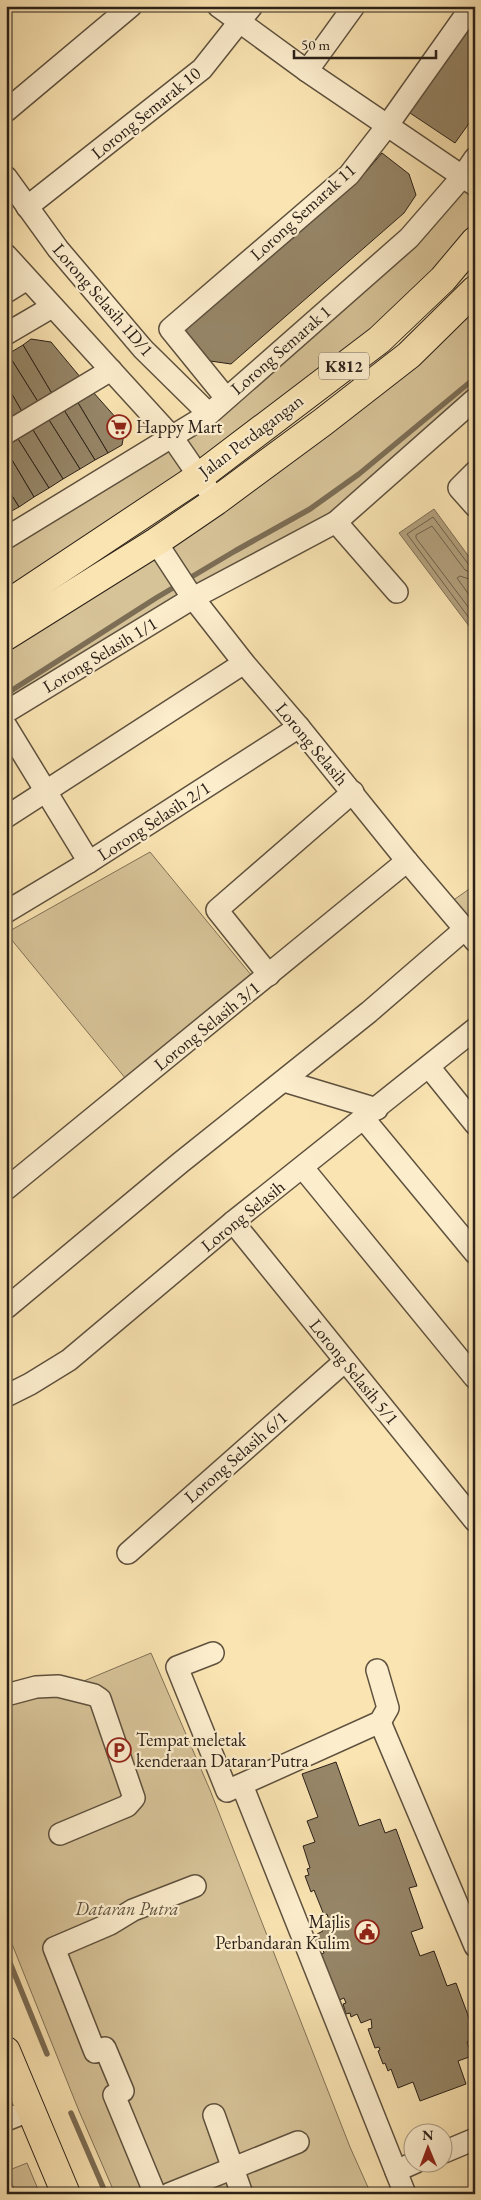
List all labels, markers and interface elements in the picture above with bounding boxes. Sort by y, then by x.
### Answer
scale bar [294,28,436,60]
text: 50 m [301,35,330,54]
street label: Lorong Semarak 10 [86,61,205,164]
street label: Lorong Semarak 11 [245,158,360,265]
street label: Lorong Selasih 1D/1 [48,238,159,361]
street label: Lorong Semarak 1 [226,300,336,400]
road number: K812 [319,352,369,380]
street label: Jalan Perdagangan [192,388,308,484]
supermarket icon: Happy Mart [106,414,132,440]
place label: Happy Mart [136,415,223,438]
street label: Lorong Selasih 1/1 [38,611,161,698]
street label: Lorong Selasih [271,697,354,790]
street label: Lorong Selasih 2/1 [93,776,214,866]
street label: Lorong Selasih 3/1 [149,976,264,1075]
street label: Lorong Selasih [196,1175,289,1257]
street label: Lorong Selasih 5/1 [305,1314,404,1429]
street label: Lorong Selasih 6/1 [179,1405,292,1508]
place label: Tempat meletak kenderaan Dataran Putra [136,1728,310,1772]
parking icon: Tempat meletak kenderaan Dataran Putra [106,1737,132,1763]
park label: Dataran Putra [74,1897,179,1920]
place label: Majlis Perbandaran Kulim [215,1910,350,1954]
public building icon: Majlis Perbandaran Kulim [354,1919,380,1945]
north arrow [404,2122,454,2172]
text: N [422,2126,434,2144]

